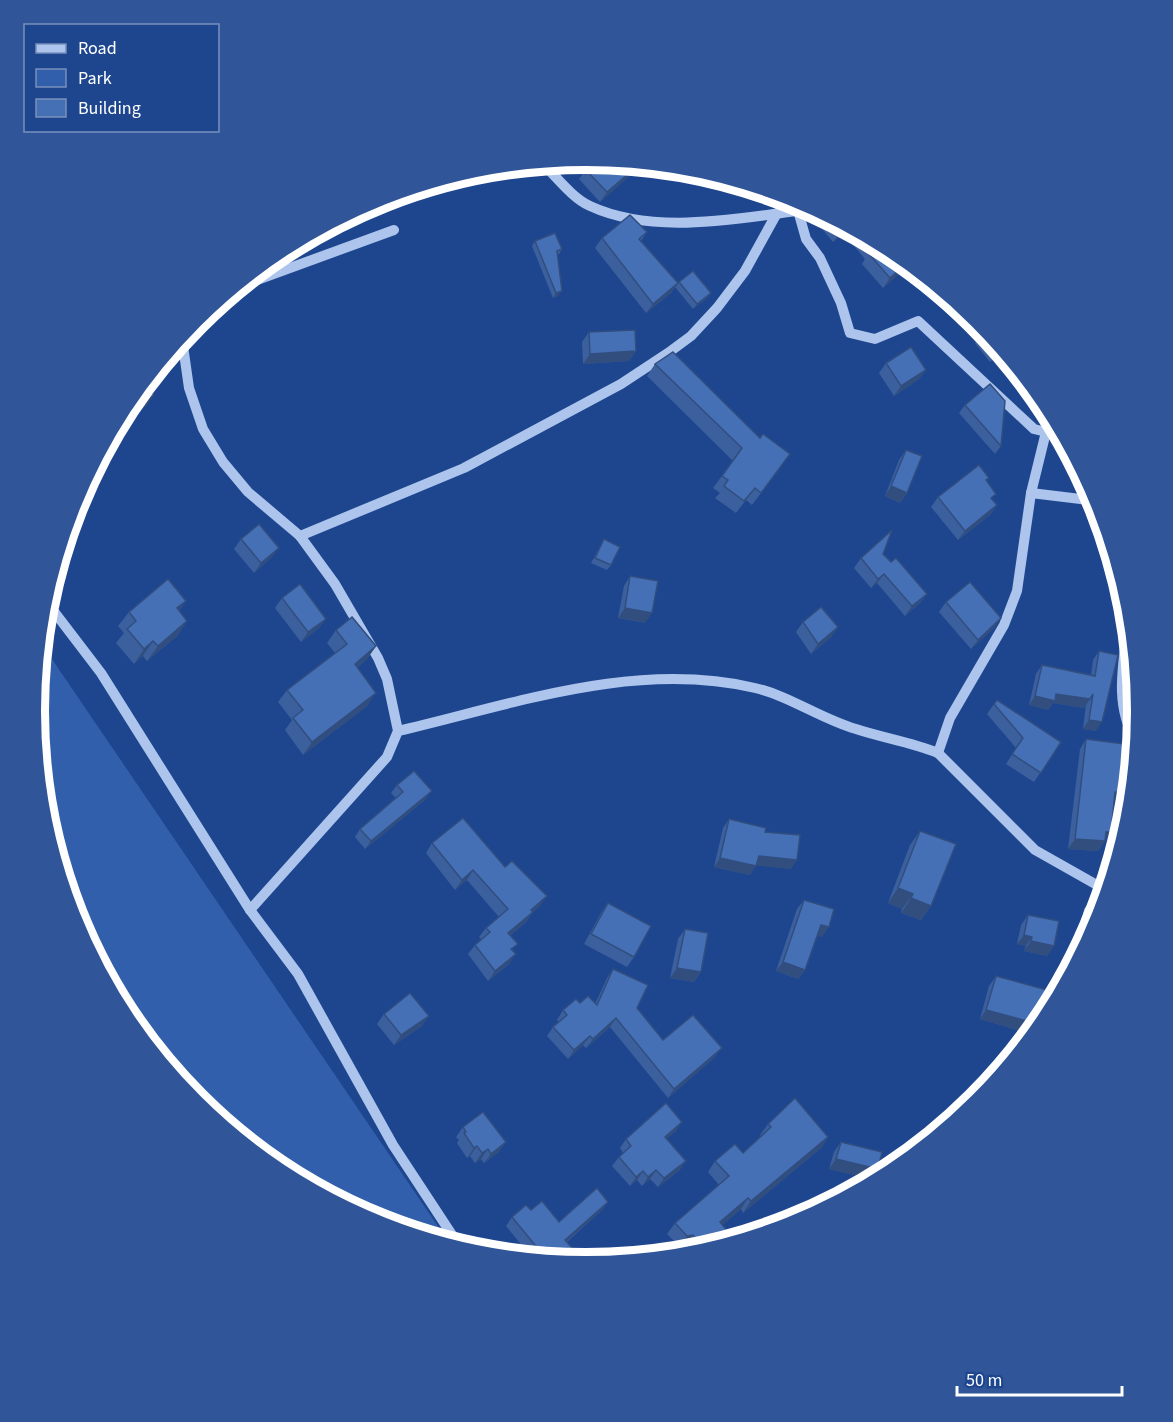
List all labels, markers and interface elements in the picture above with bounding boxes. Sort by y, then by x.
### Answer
legend [24,24,219,132]
text: Road [78,36,117,61]
text: Park [78,66,112,91]
text: Building [78,96,141,121]
scale bar [957,1359,1122,1397]
text: 50 m [966,1368,1002,1393]

